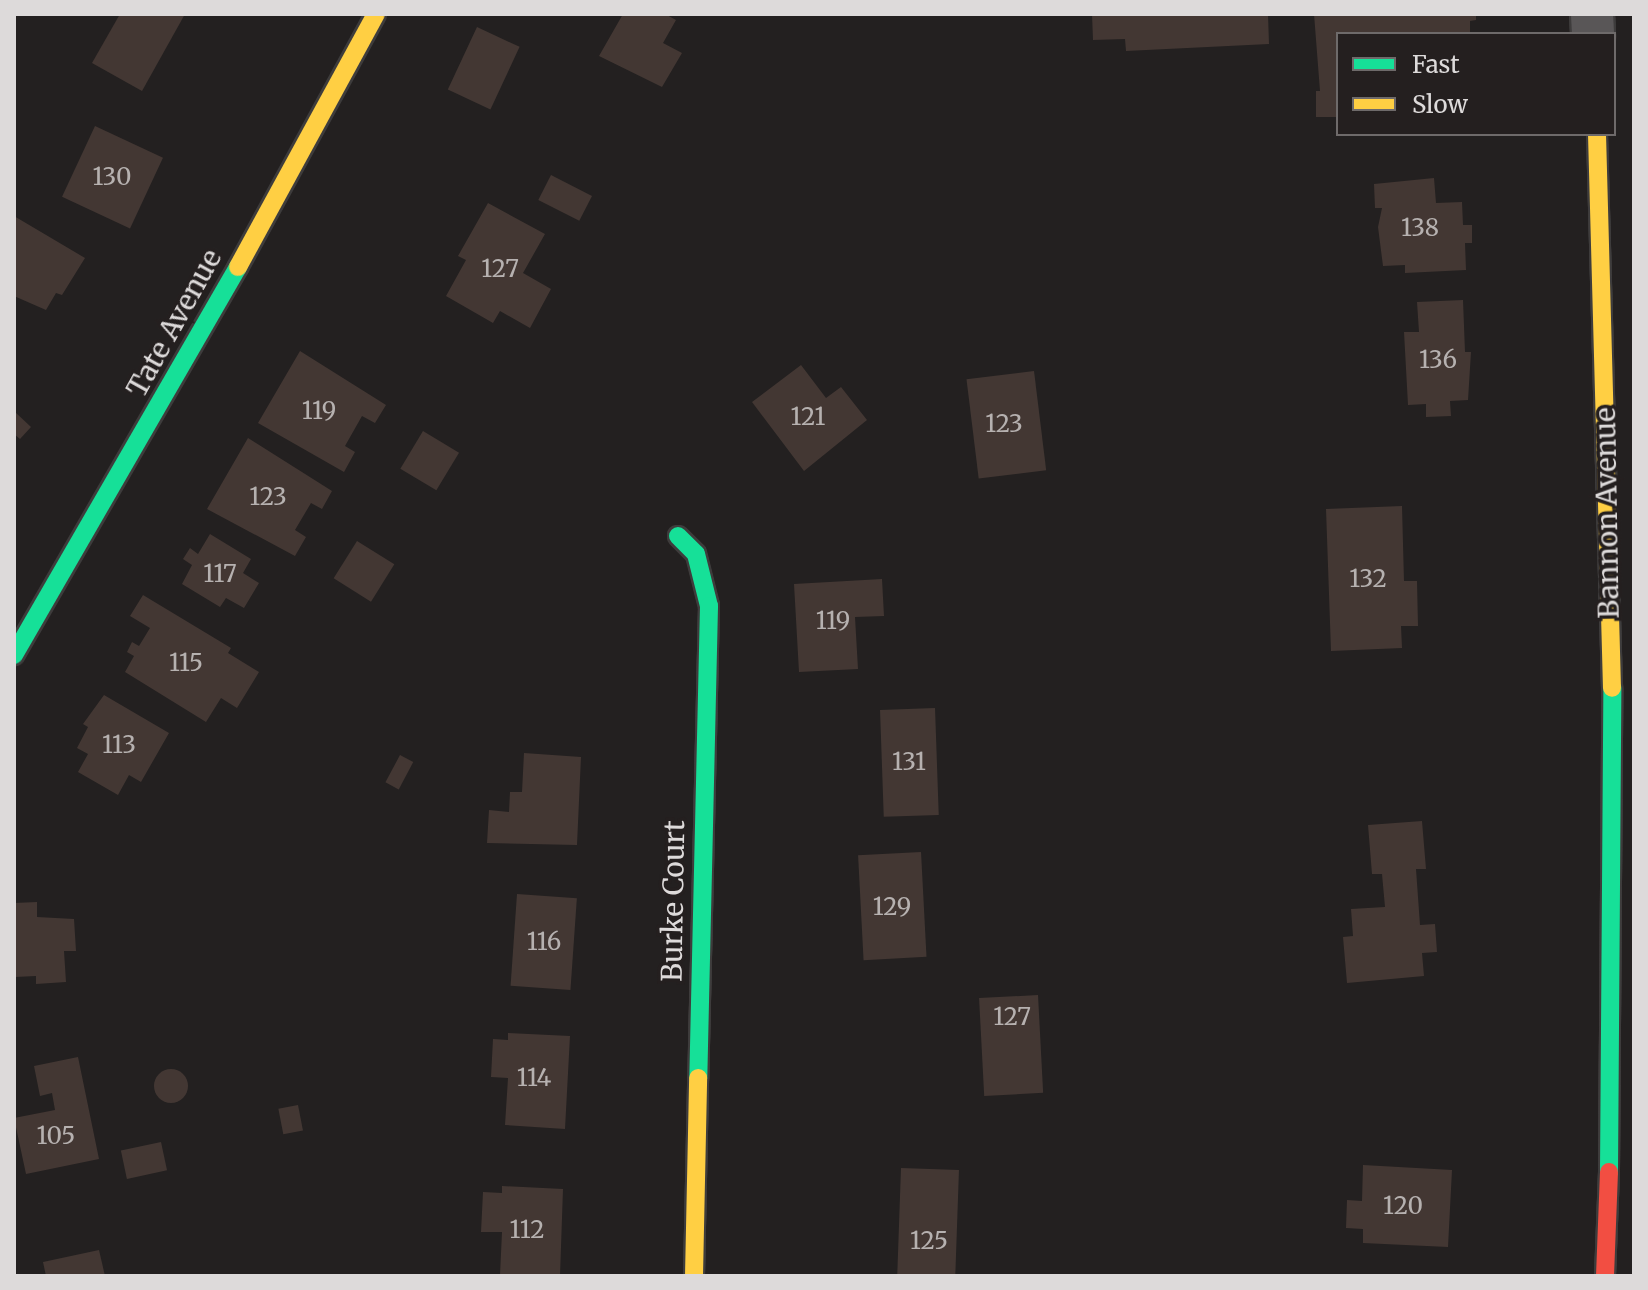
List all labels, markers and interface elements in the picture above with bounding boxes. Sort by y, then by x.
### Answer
legend [1336,32,1616,136]
text: Fast [1412,49,1460,80]
text: Slow [1412,89,1468,120]
house number: 130 [92,163,132,191]
house number: 138 [1401,214,1439,242]
street label: Tate Avenue [120,243,228,403]
house number: 127 [481,255,519,283]
house number: 136 [1419,346,1457,374]
house number: 119 [302,397,336,425]
house number: 121 [791,403,825,431]
street label: Bannon Avenue [1588,407,1626,619]
house number: 123 [985,410,1023,438]
house number: 123 [249,483,287,511]
house number: 117 [203,560,237,588]
house number: 132 [1349,565,1387,593]
house number: 119 [816,607,850,635]
house number: 115 [169,649,203,677]
house number: 113 [102,731,136,759]
house number: 131 [892,748,926,776]
street label: Burke Court [655,820,691,982]
house number: 129 [873,893,911,921]
house number: 116 [527,928,561,956]
house number: 127 [993,1003,1031,1031]
house number: 114 [517,1064,551,1092]
house number: 105 [37,1122,75,1150]
house number: 120 [1383,1192,1423,1220]
house number: 112 [510,1216,544,1244]
house number: 125 [910,1227,948,1255]

